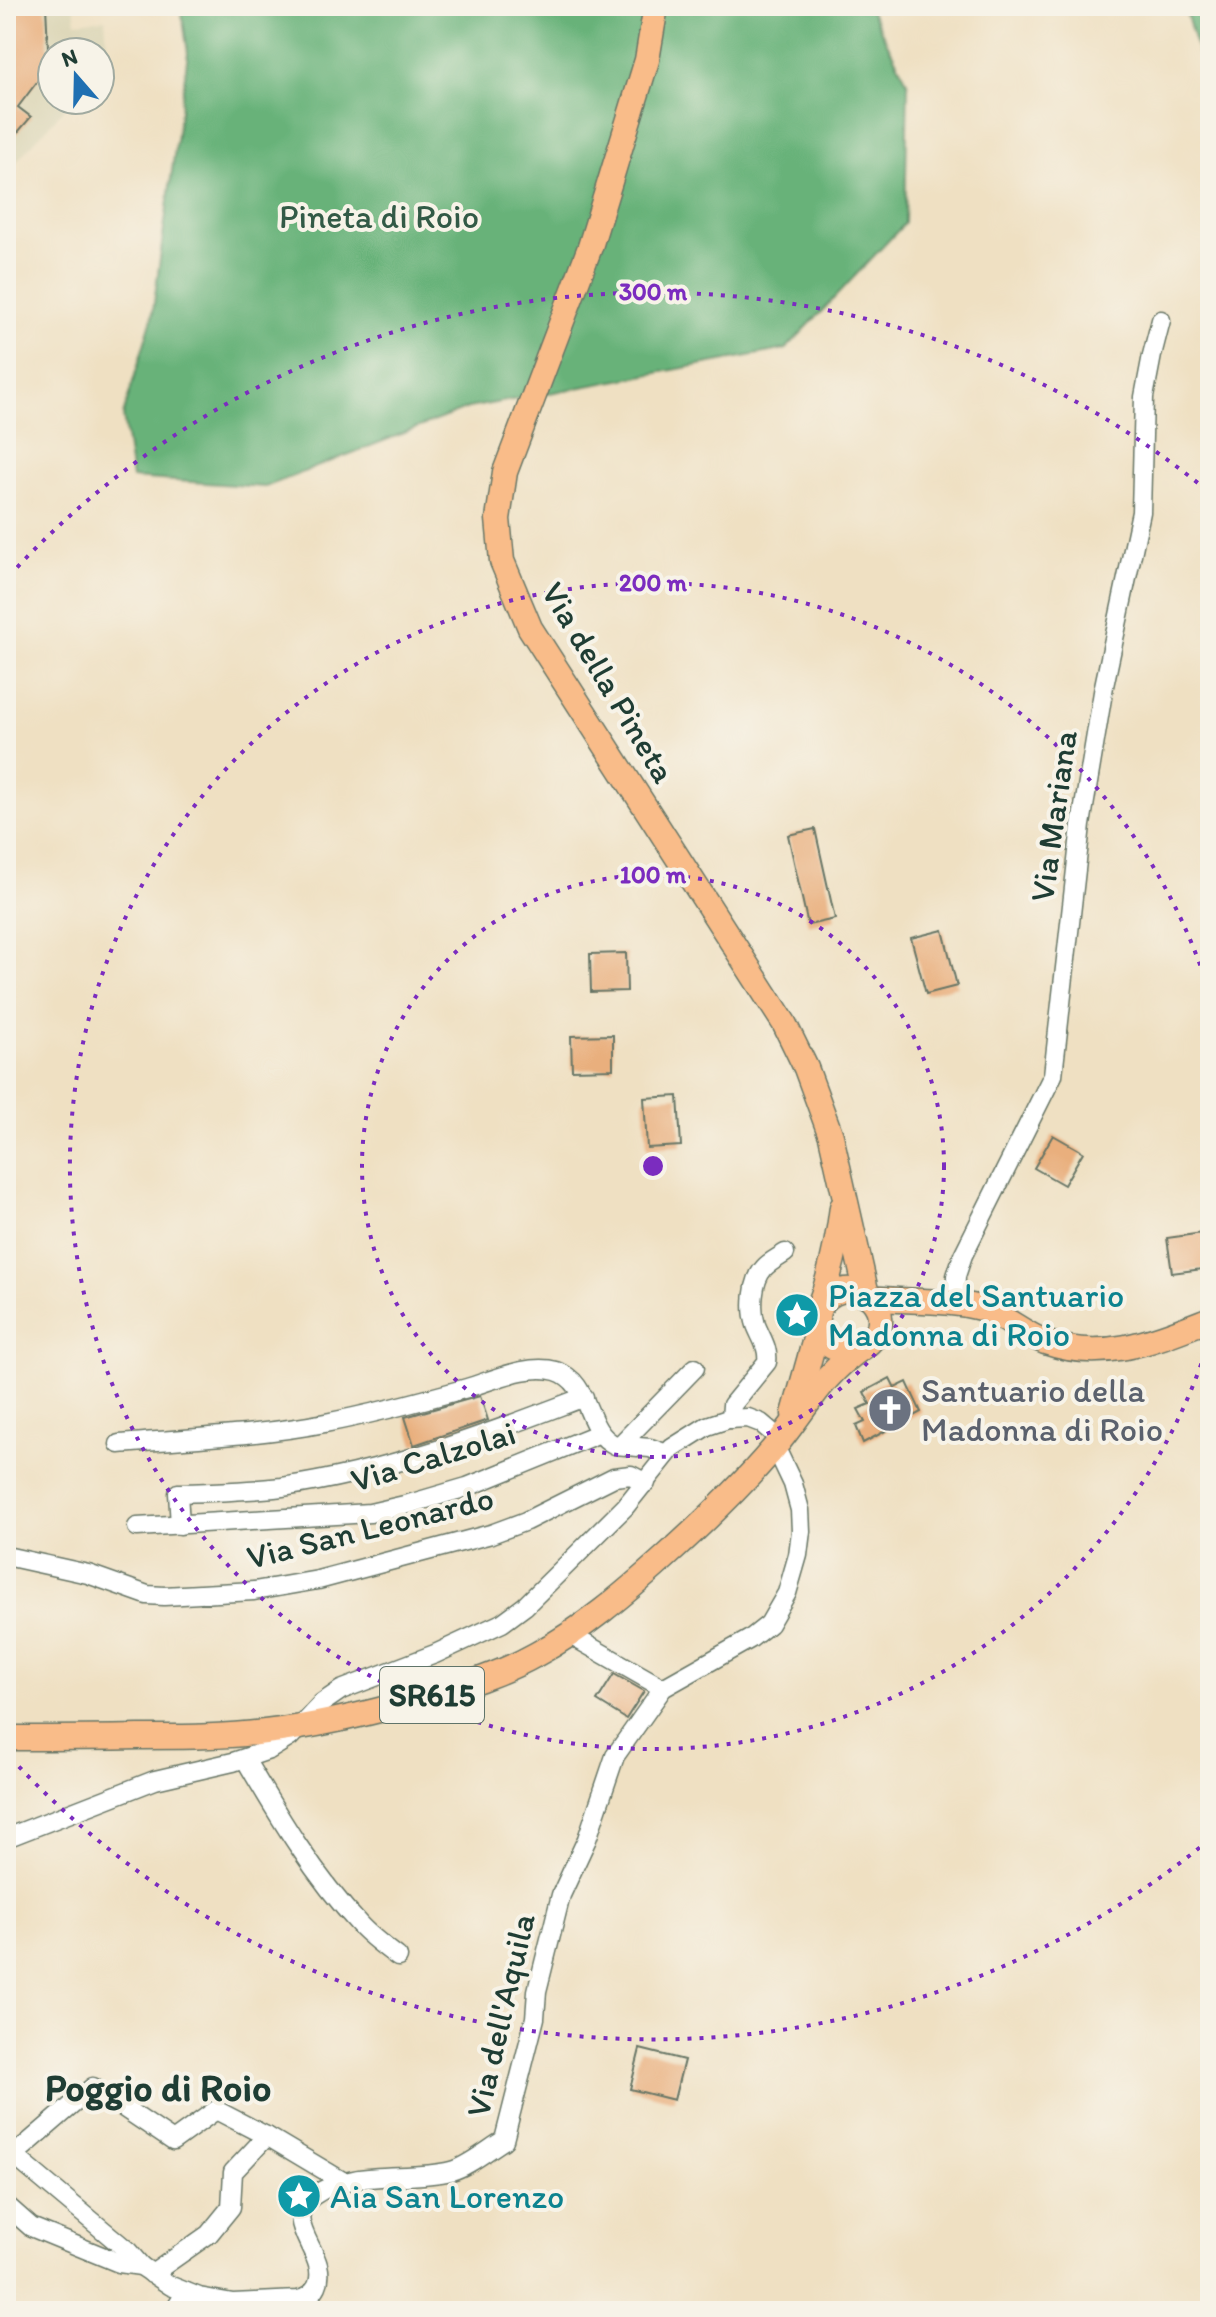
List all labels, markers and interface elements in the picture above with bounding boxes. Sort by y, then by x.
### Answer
north arrow [36,36,116,116]
text: N [58,42,81,73]
park label: Pineta di Roio [279,196,479,237]
text: 300 m [619,277,688,306]
text: 200 m [619,568,688,597]
street label: Via della Pineta [533,574,685,790]
street label: Via Mariana [1021,727,1086,905]
text: 100 m [620,860,687,889]
centre of rings [639,1152,667,1180]
place label: Piazza del Santuario Madonna di Roio [828,1275,1124,1355]
place icon: Piazza del Santuario Madonna di Roio [773,1291,821,1339]
place label: Santuario della Madonna di Roio [921,1370,1163,1450]
church icon: Santuario della Madonna di Roio [866,1386,914,1434]
street label: Via Calzolai [346,1412,520,1501]
street label: Via San Leonardo [243,1477,498,1578]
road number: SR615 [380,1667,484,1723]
street label: Via dell'Aquila [457,1909,544,2121]
district label: Poggio di Roio [45,2065,271,2111]
place icon: Aia San Lorenzo [275,2172,323,2220]
place label: Aia San Lorenzo [330,2176,564,2217]

